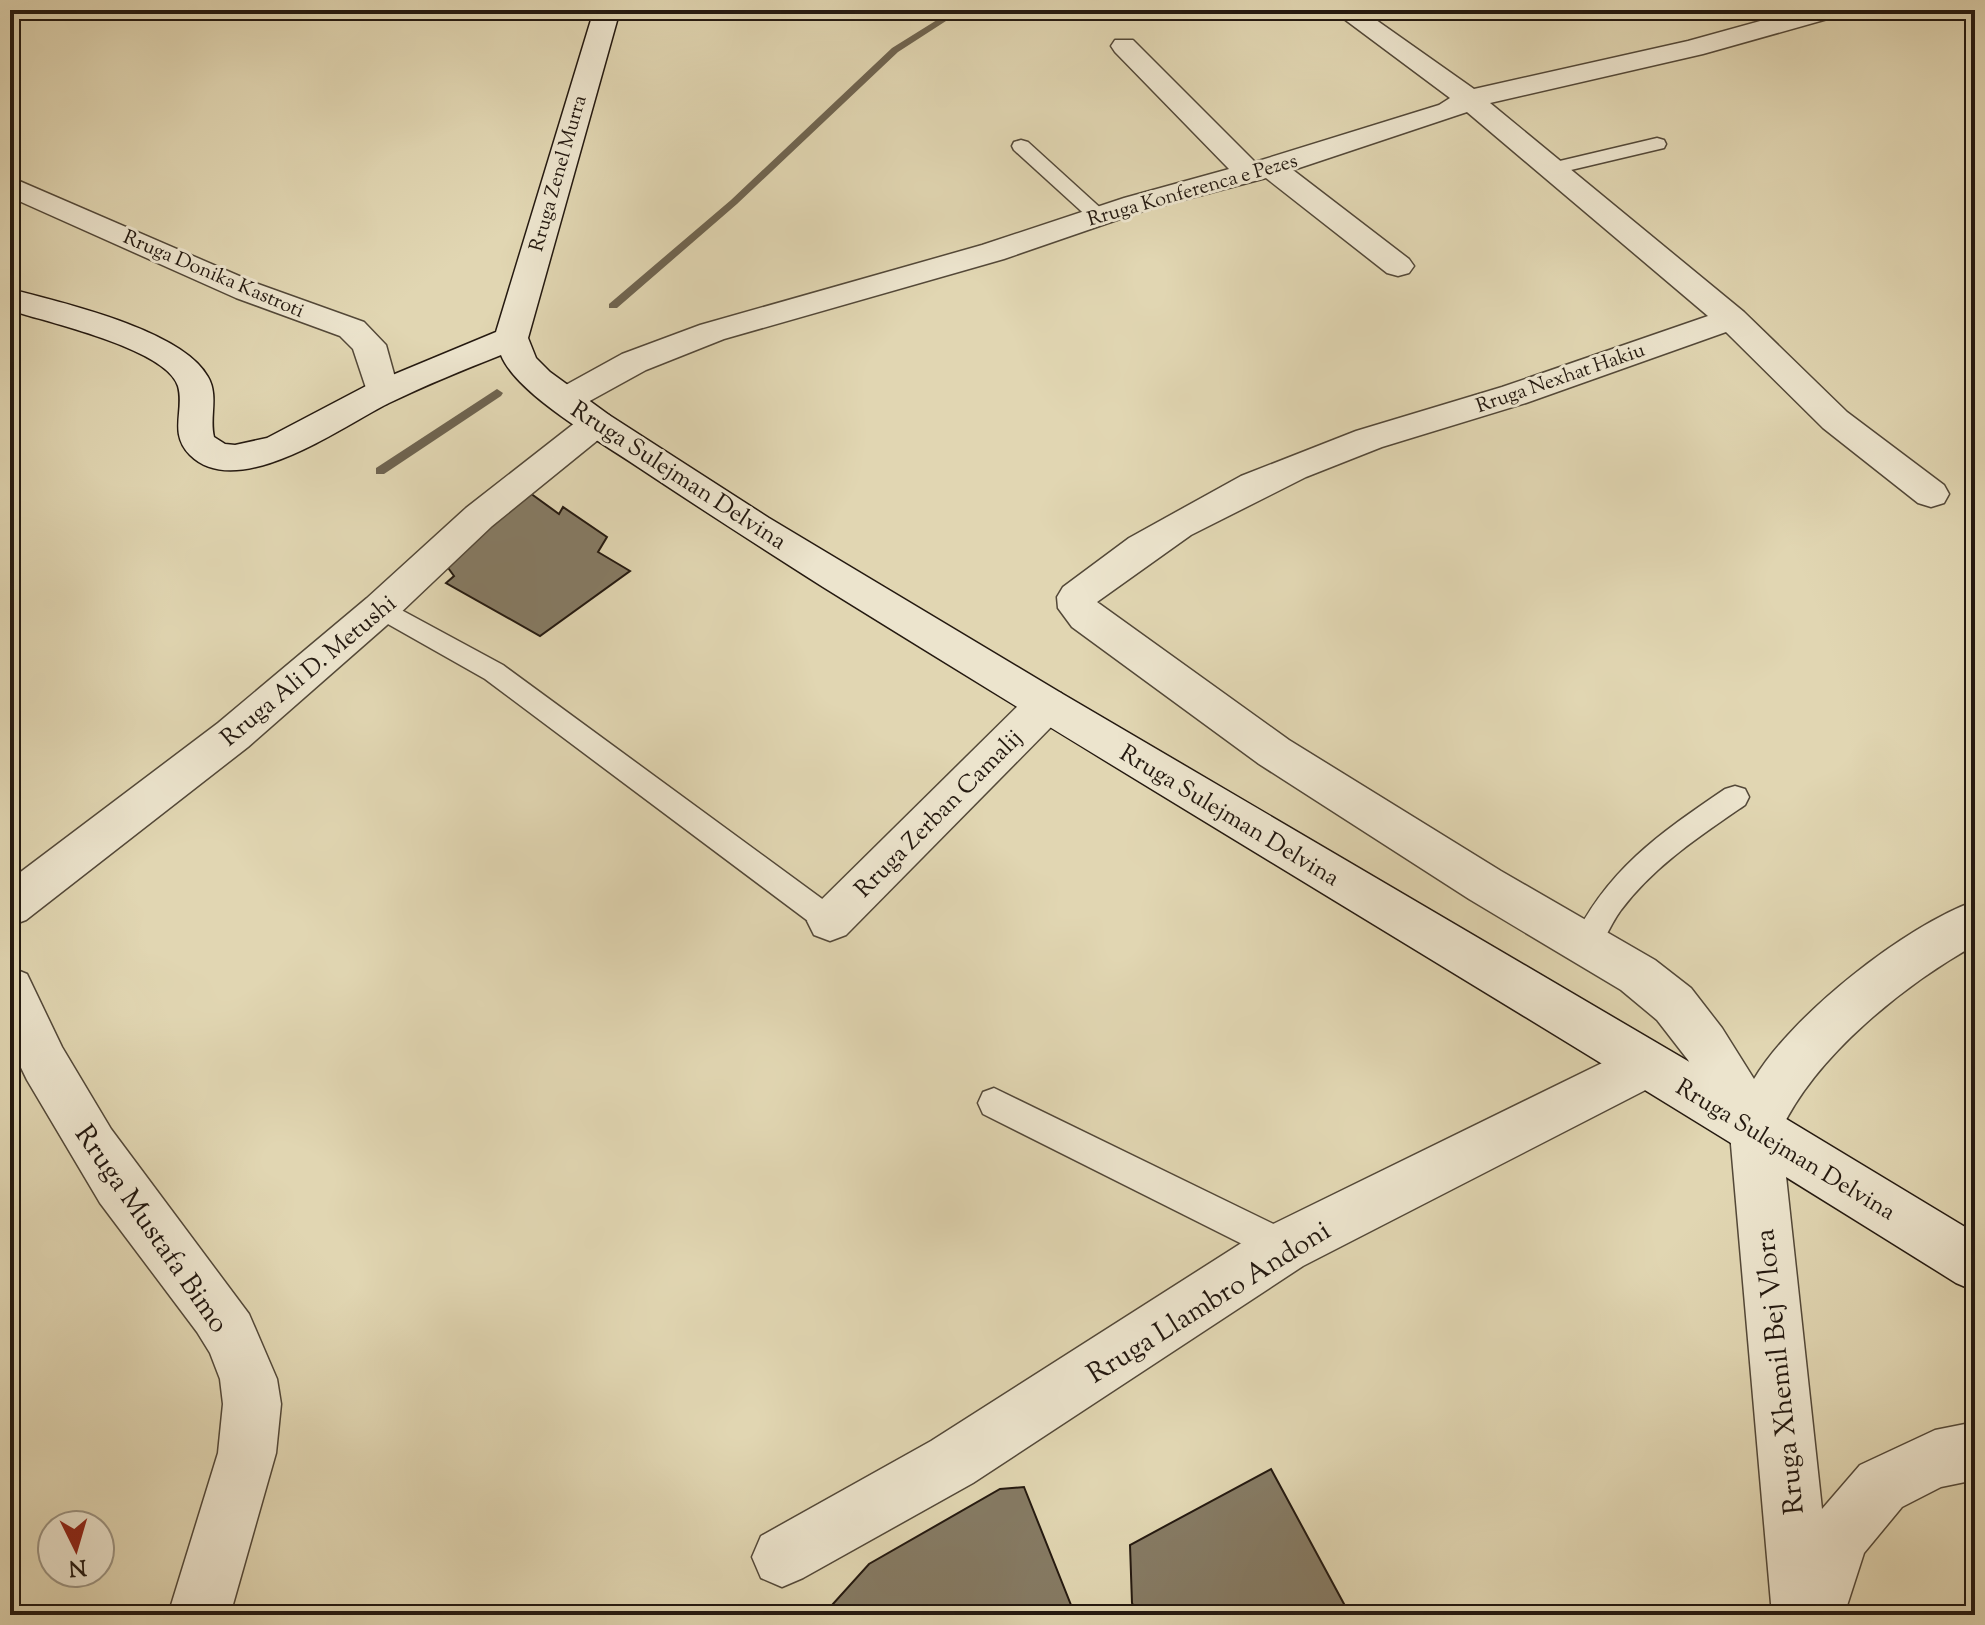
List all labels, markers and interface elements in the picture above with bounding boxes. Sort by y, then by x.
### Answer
street label: Rruga Zenel Murra [523,92,596,255]
street label: Rruga Konferenca e Pezes [1084,147,1301,235]
street label: Rruga Donika Kastroti [118,224,308,327]
street label: Rruga Nexhat Hakiu [1472,337,1650,422]
street label: Rruga Sulejman Delvina [563,394,792,559]
street label: Rruga Ali D. Metushi [214,588,405,755]
street label: Rruga Zerban Camalij [848,723,1031,906]
street label: Rruga Sulejman Delvina [1113,737,1345,896]
street label: Rruga Sulejman Delvina [1669,1071,1901,1230]
street label: Rruga Mustafa Bimo [64,1118,237,1342]
street label: Rruga Llambro Andoni [1080,1212,1339,1395]
street label: Rruga Xhemil Bej Vlora [1746,1227,1816,1516]
north arrow [36,1509,116,1589]
text: N [67,1549,88,1583]

